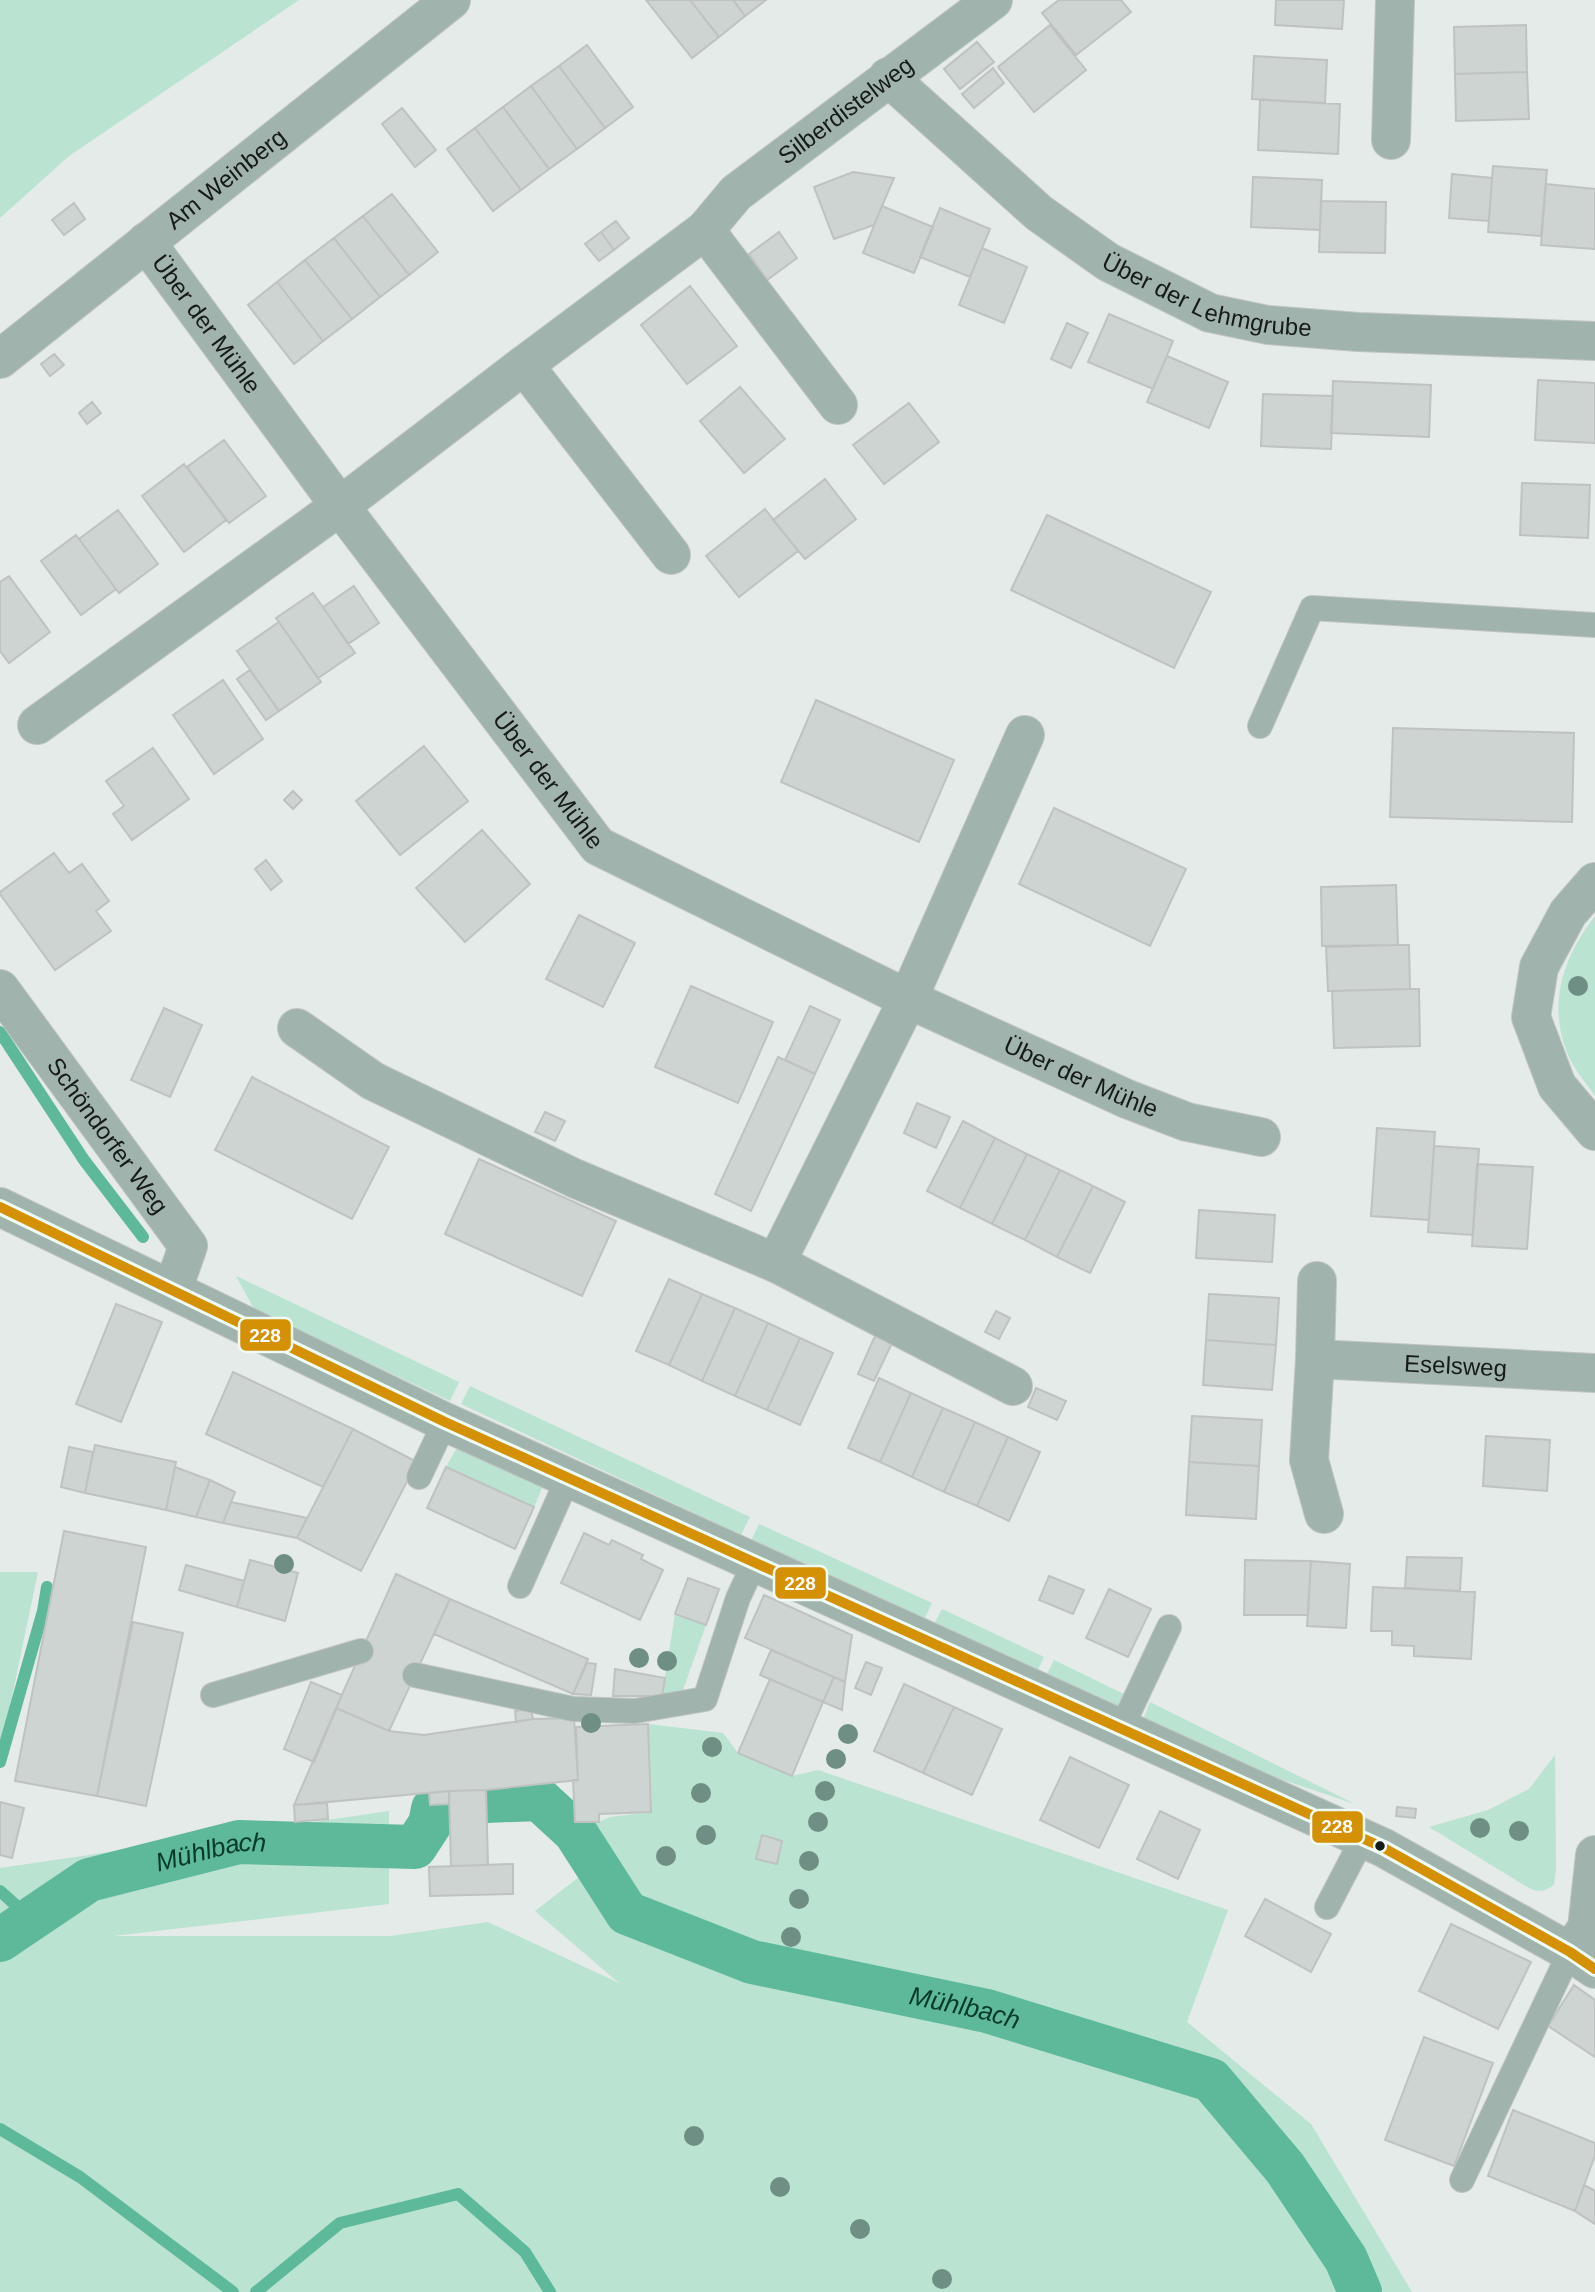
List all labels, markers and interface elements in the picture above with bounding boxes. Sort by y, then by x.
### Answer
street label: Silberdistelweg [773,51,918,169]
street label: Am Weinberg [161,123,291,234]
street label: Über der Lehmgrube [1098,247,1313,341]
street label: Über der Mühle [147,249,267,399]
street label: Über der Mühle [488,706,609,854]
street label: Über der Mühle [1000,1031,1162,1123]
street label: Schöndorfer Weg [42,1052,174,1219]
line badge: 228 [239,1318,292,1352]
text: 228 [249,1325,281,1346]
street label: Eselsweg [1404,1349,1508,1382]
line badge: 228 [774,1566,827,1600]
text: 228 [784,1573,816,1594]
line badge: 228 [1311,1810,1364,1844]
text: 228 [1321,1816,1353,1837]
water label: Mühlbach [152,1827,267,1878]
unlabelled marker [1373,1839,1387,1853]
water label: Mühlbach [907,1980,1024,2035]

